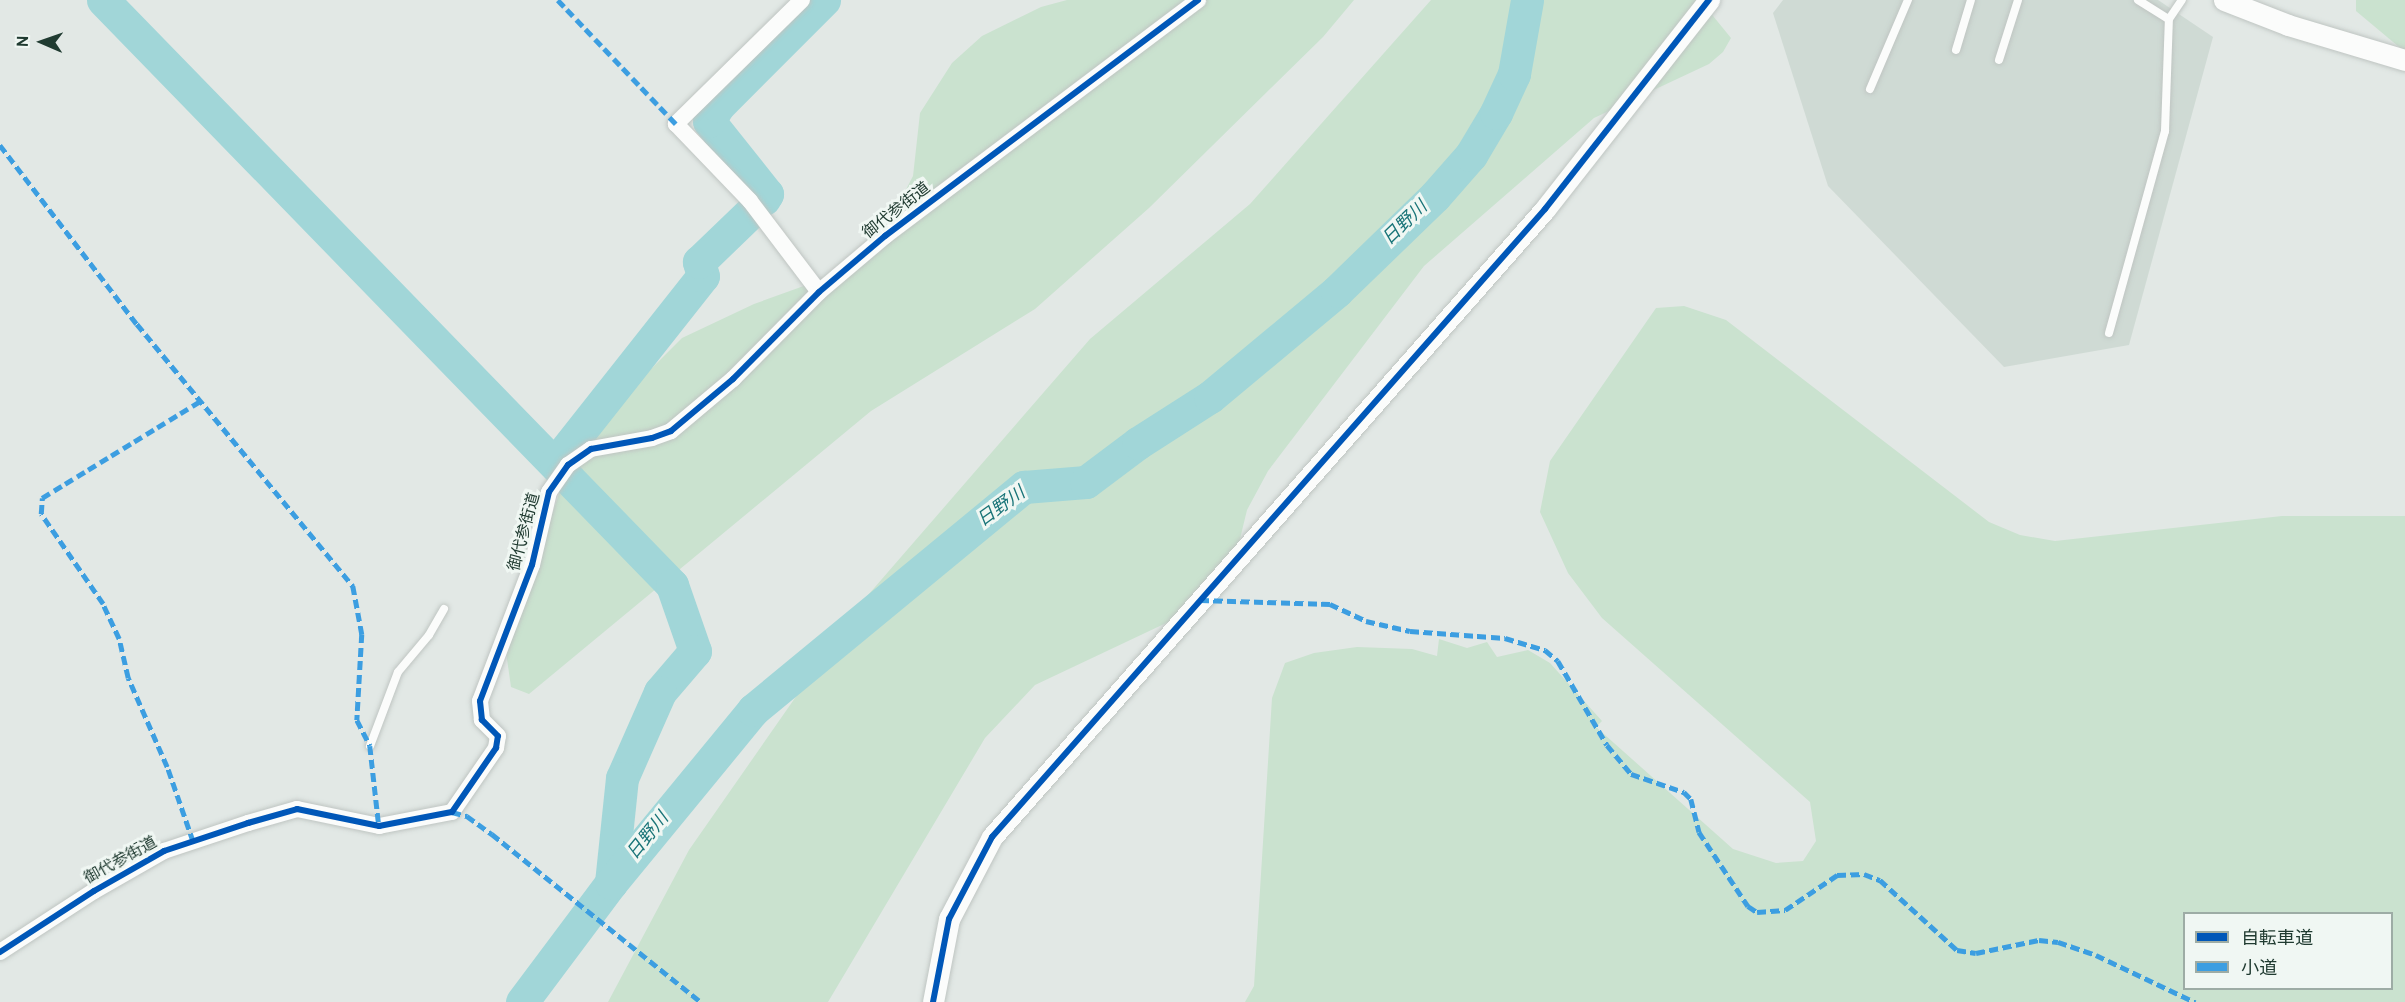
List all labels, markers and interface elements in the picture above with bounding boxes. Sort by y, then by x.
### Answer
north arrow [12,12,72,72]
text: N [14,35,34,47]
street label: 御代参街道 [860,179,934,243]
water label: 日野川 [1379,197,1433,251]
water label: 日野川 [974,483,1030,533]
street label: 御代参街道 [505,491,545,573]
water label: 日野川 [624,809,674,865]
street label: 御代参街道 [81,833,161,889]
legend [2183,912,2393,990]
text: 自転車道 [2241,928,2313,951]
text: 小道 [2241,958,2277,981]

